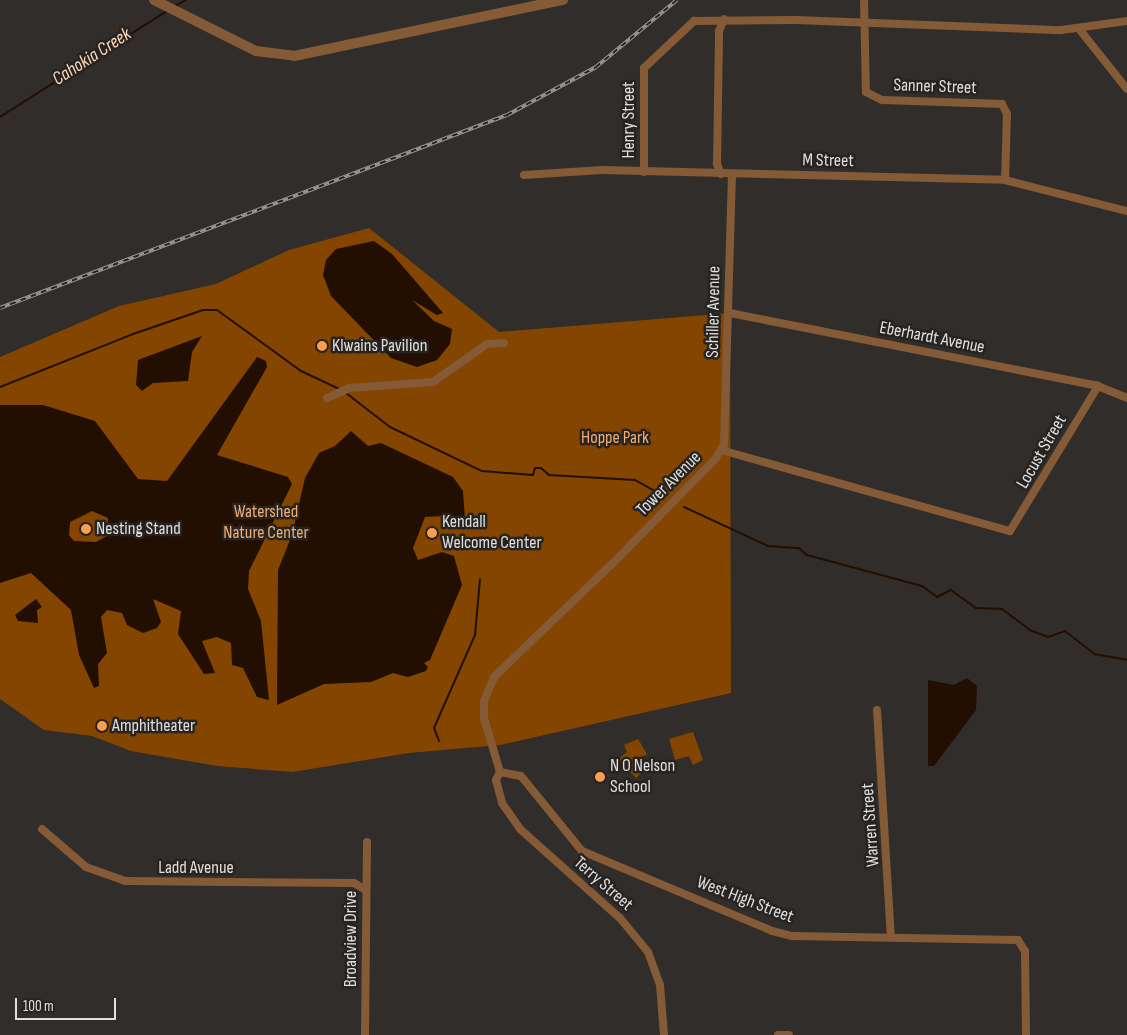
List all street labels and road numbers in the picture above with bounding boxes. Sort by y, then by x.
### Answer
street label: Sanner Street [893,75,977,99]
street label: Henry Street [618,81,640,159]
street label: M Street [802,150,854,172]
street label: Schiller Avenue [702,266,726,358]
street label: Eberhardt Avenue [878,317,986,359]
street label: Locust Street [1012,411,1072,493]
street label: Tower Avenue [632,447,706,521]
street label: Warren Street [857,782,885,868]
street label: Terry Street [569,852,637,916]
street label: Ladd Avenue [158,857,234,879]
street label: West High Street [694,872,796,928]
street label: Broadview Drive [340,891,362,987]

